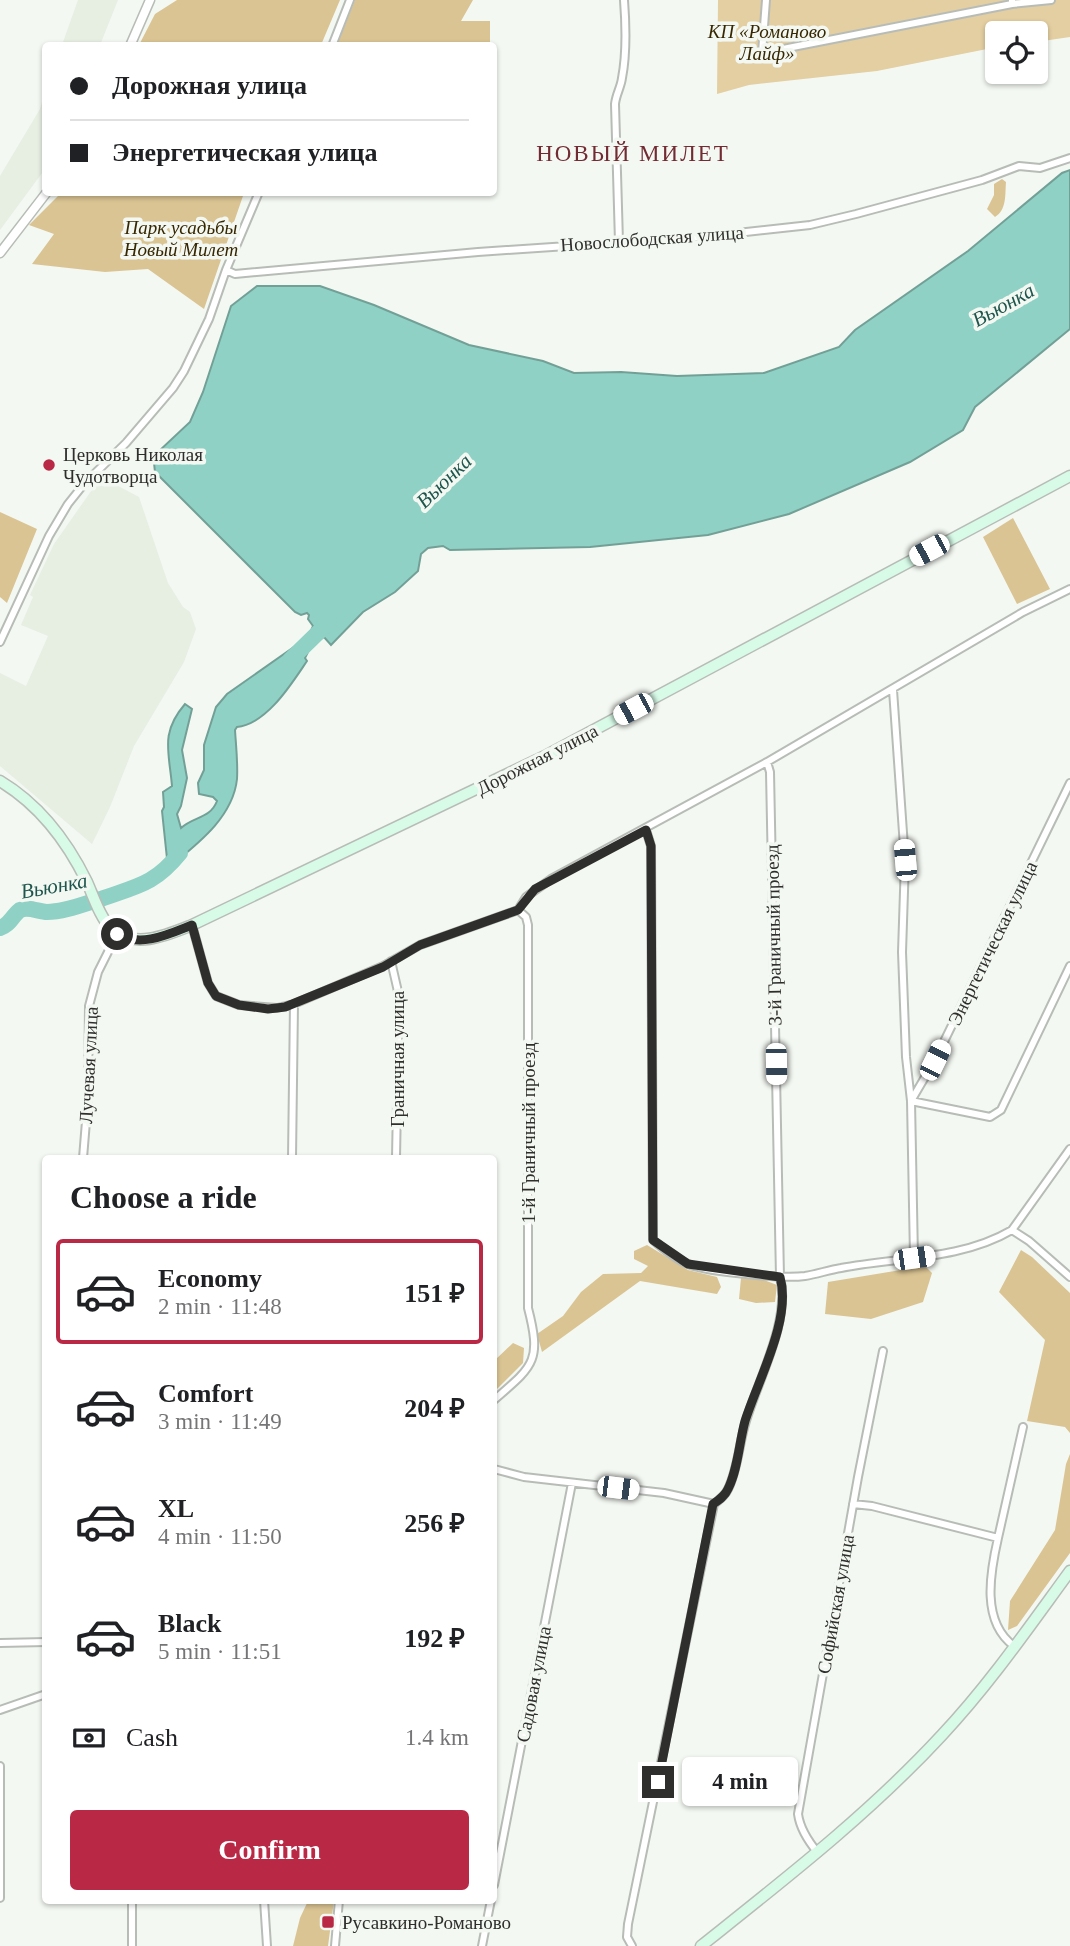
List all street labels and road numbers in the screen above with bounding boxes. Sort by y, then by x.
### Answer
street label: Новослободская улица [560,222,745,255]
street label: Дорожная улица [473,720,602,799]
street label: 3-й Граничный проезд [761,844,786,1026]
street label: Энергетическая улица [944,857,1042,1029]
street label: Граничная улица [387,990,408,1127]
street label: Лучевая улица [75,1005,102,1124]
street label: 1-й Граничный проезд [518,1042,539,1224]
street label: Софийская улица [813,1532,858,1675]
street label: Садовая улица [512,1624,555,1744]

